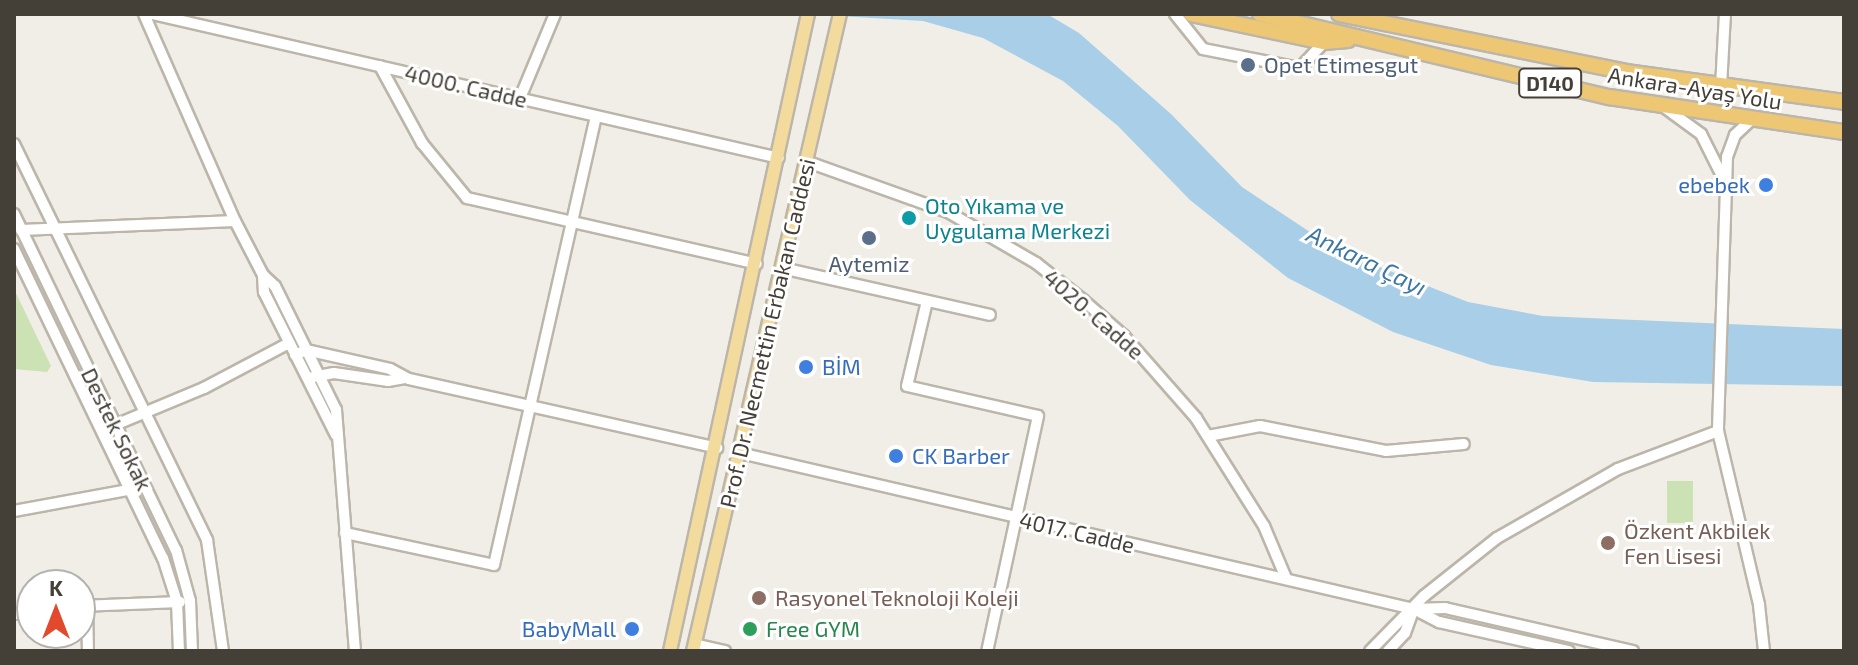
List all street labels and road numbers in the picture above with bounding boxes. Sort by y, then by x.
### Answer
street label: 4000. Cadde [402,59,530,113]
street label: Ankara-Ayaş Yolu [1606,61,1784,115]
road number: D140 [1518,67,1582,99]
street label: Prof. Dr. Necmettin Erbakan Caddesi [714,156,820,510]
street label: 4020. Cadde [1039,263,1149,365]
street label: Destek Sokak [76,363,158,495]
street label: 4017. Cadde [1017,506,1137,558]

